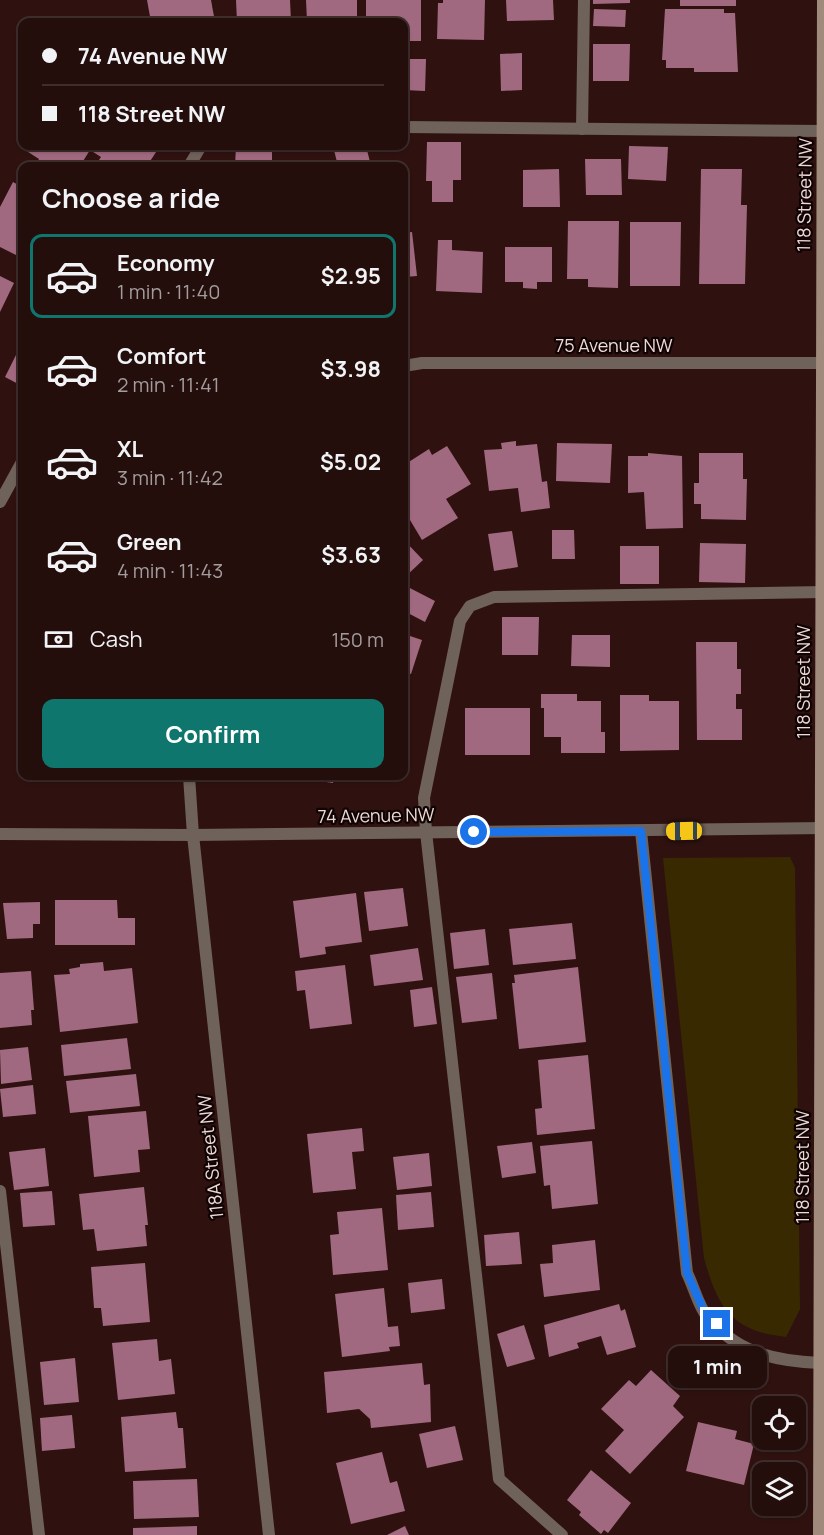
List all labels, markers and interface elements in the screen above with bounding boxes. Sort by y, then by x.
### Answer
text: 74 Avenue NW [78,41,228,71]
text: 118 Street NW [78,99,225,129]
street label: 118 Street NW [791,138,817,252]
text: Choose a ride [42,179,220,216]
text: Economy [117,248,215,278]
icon: car [45,249,99,303]
text: $2.95 [321,261,381,291]
text: 1 min · 11:40 [117,278,220,305]
street label: 75 Avenue NW [555,333,673,357]
text: Comfort [117,341,206,371]
icon: car [45,342,99,396]
text: $3.98 [321,354,381,384]
text: 2 min · 11:41 [117,371,220,398]
text: XL [117,434,143,464]
icon: car [45,435,99,489]
text: $5.02 [320,447,381,477]
text: 3 min · 11:42 [117,464,223,491]
text: Green [117,527,182,557]
icon: car [45,528,99,582]
text: $3.63 [321,540,381,570]
text: 4 min · 11:43 [117,557,223,584]
icon: cash [42,623,75,656]
text: Cash [90,624,143,654]
street label: 118 Street NW [791,625,815,739]
text: 150 m [331,626,384,653]
button: Confirm [42,699,384,768]
street label: 74 Avenue NW [317,802,435,828]
route start [460,818,487,845]
car [666,822,702,840]
street label: 118A Street NW [192,1093,228,1220]
street label: 118 Street NW [790,1110,814,1224]
route end [703,1310,730,1337]
callout: 1 min [668,1345,766,1387]
text: 1 min [693,1353,742,1380]
map controls [752,1396,806,1516]
button: locate [752,1396,806,1450]
button: layers [752,1462,806,1516]

